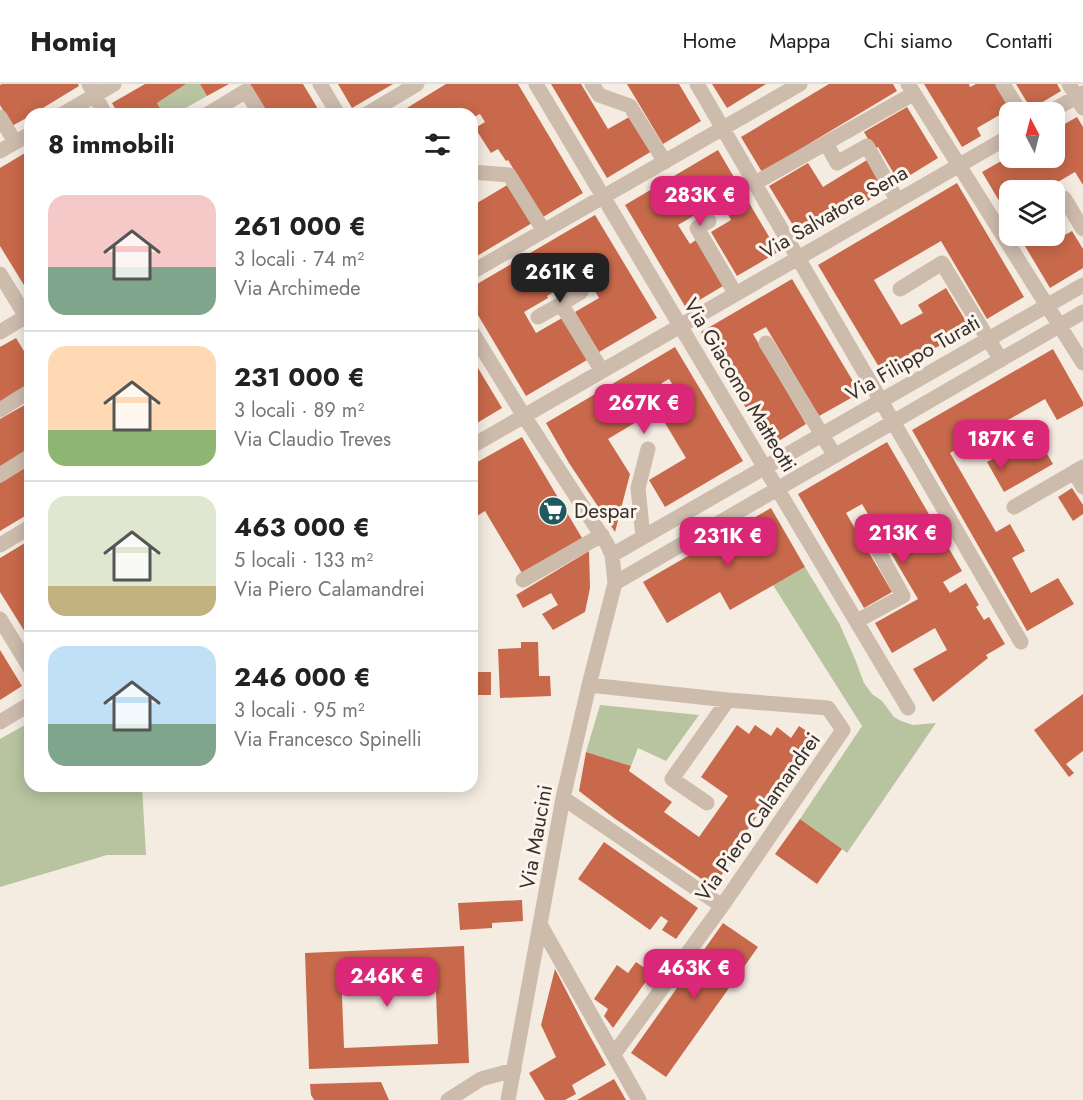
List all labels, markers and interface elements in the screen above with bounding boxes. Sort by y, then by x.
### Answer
text: Homiq [30,21,117,62]
text: Home [683,26,736,56]
text: Mappa [769,26,830,56]
text: Chi siamo [863,26,952,56]
text: Contatti [985,26,1053,56]
north arrow [999,102,1065,168]
map controls [999,102,1065,246]
text: 8 immobili [48,125,175,163]
icon: filters [421,128,454,161]
street label: Via Salvatore Sena [755,158,913,266]
pin: 283K € [651,176,749,227]
button: layers [999,180,1065,246]
text: 283K € [664,181,736,210]
text: 261 000 € [234,207,366,245]
icon: home [96,219,168,291]
text: 3 locali · 74 m² [234,245,364,274]
pin: 261K € [511,253,609,304]
text: 261K € [525,258,595,287]
text: Via Archimede [234,274,361,303]
street label: Via Giacomo Matteotti [676,292,804,478]
street label: Via Filippo Turati [840,307,986,409]
text: 231 000 € [234,358,365,396]
icon: home [96,370,168,442]
pin: 267K € [595,384,693,435]
text: 267K € [608,389,680,418]
text: 3 locali · 89 m² [234,396,364,425]
pin: 187K € [952,420,1050,471]
text: Via Claudio Treves [234,425,391,454]
text: 187K € [967,425,1035,454]
supermarket icon: Despar [537,495,569,527]
place label: Despar [574,496,638,526]
text: 463 000 € [234,508,370,546]
pin: 213K € [854,514,952,565]
pin: 231K € [679,517,777,568]
text: 213K € [869,519,937,548]
icon: home [96,520,168,592]
text: 231K € [694,522,762,551]
text: 5 locali · 133 m² [234,546,373,575]
text: Via Piero Calamandrei [234,575,425,604]
text: 246 000 € [234,658,371,696]
icon: home [96,670,168,742]
text: 3 locali · 95 m² [234,696,365,725]
text: Via Francesco Spinelli [234,725,422,754]
street label: Via Piero Calamandrei [688,726,828,908]
street label: Via Maucini [512,782,560,892]
pin: 463K € [645,949,743,1000]
text: 463K € [658,954,730,983]
pin: 246K € [338,957,436,1008]
text: 246K € [350,962,424,991]

